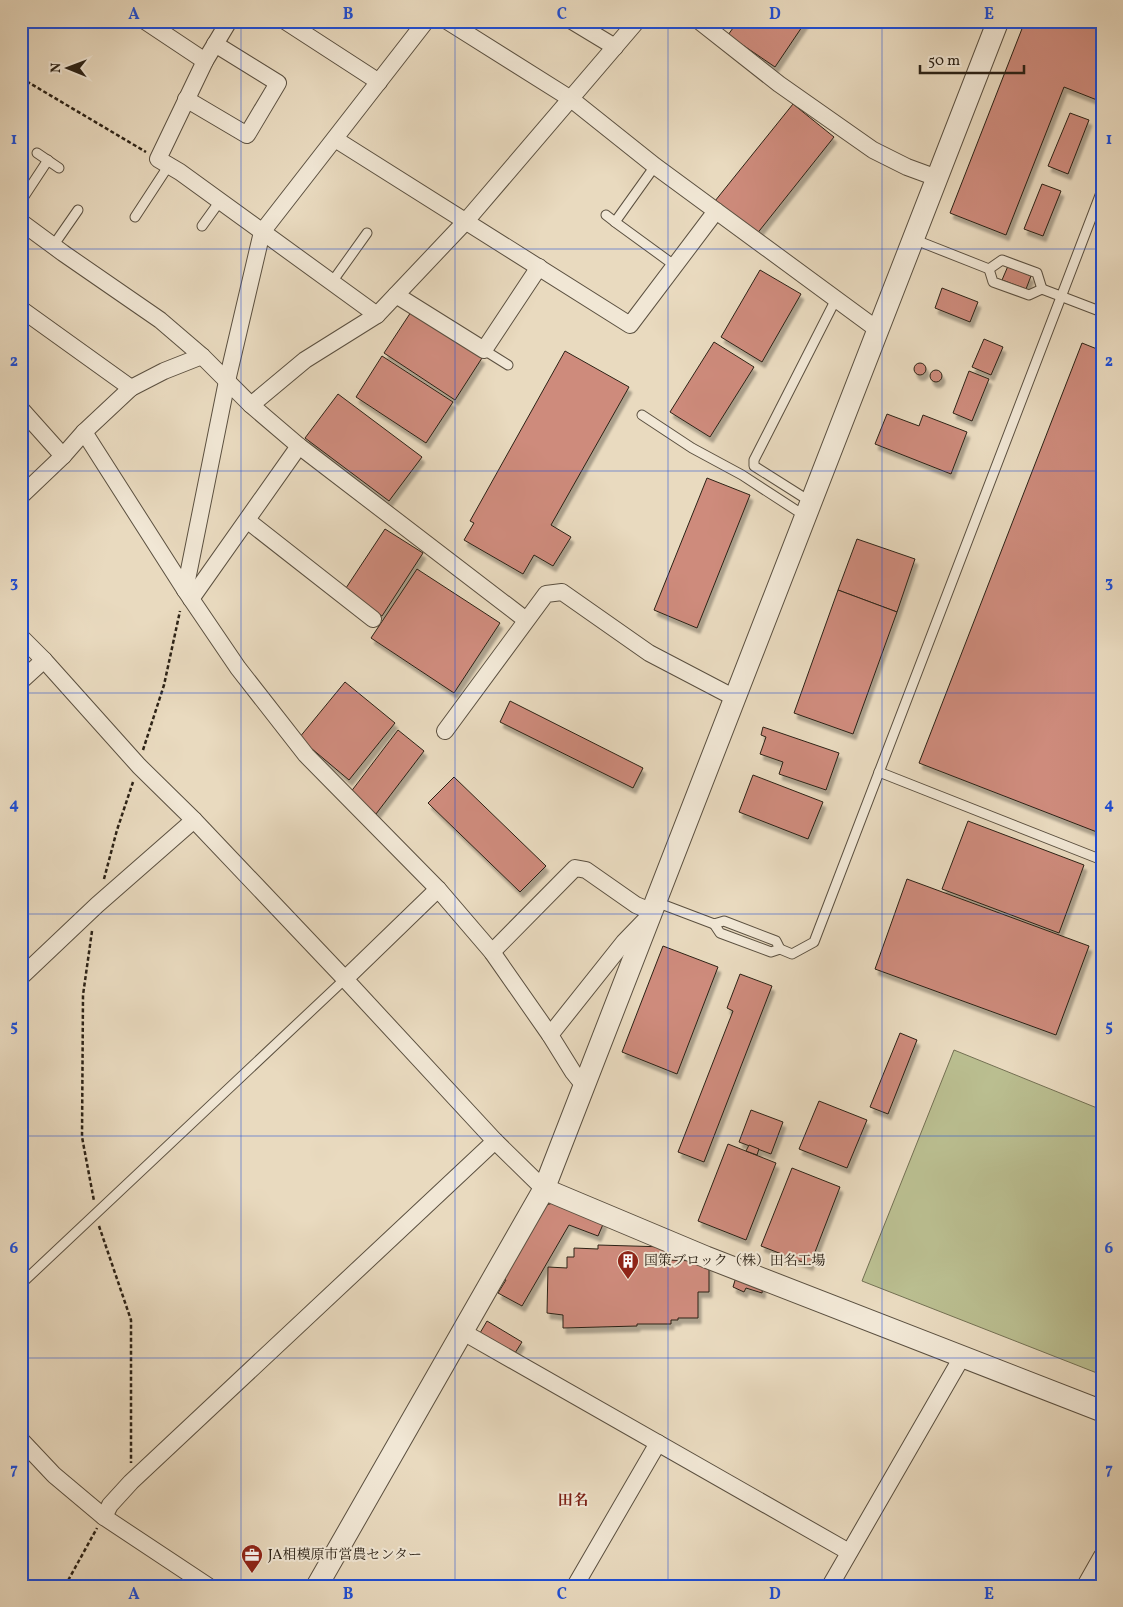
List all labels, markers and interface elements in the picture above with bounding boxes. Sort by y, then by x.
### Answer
text: A [128,4,140,26]
text: B [343,4,354,26]
text: C [557,4,567,26]
text: D [769,4,781,26]
text: E [984,4,994,26]
north arrow [42,42,92,92]
scale bar [920,42,1024,74]
text: 50 m [928,51,960,72]
text: N [47,63,66,73]
text: 1 [11,129,17,151]
text: 1 [1106,129,1112,151]
text: 2 [10,351,18,373]
text: 2 [1105,351,1113,373]
text: 3 [10,572,18,594]
text: 3 [1105,572,1113,594]
text: 4 [9,794,19,816]
text: 4 [1104,794,1114,816]
text: 5 [10,1016,18,1038]
text: 5 [1105,1016,1113,1038]
text: 6 [10,1238,19,1260]
text: 6 [1105,1238,1114,1260]
building icon: 国策ブロック（株）田名工場 [616,1249,640,1280]
place label: 国策ブロック（株）田名工場 [644,1252,826,1271]
text: 7 [10,1459,18,1481]
text: 7 [1105,1459,1113,1481]
district label: 田名 [558,1491,588,1512]
office icon: JA相模原市営農センター [240,1543,264,1574]
place label: JA相模原市営農センター [268,1546,422,1565]
text: A [128,1584,140,1606]
text: B [343,1584,354,1606]
text: C [557,1584,567,1606]
text: D [769,1584,781,1606]
text: E [984,1584,994,1606]

